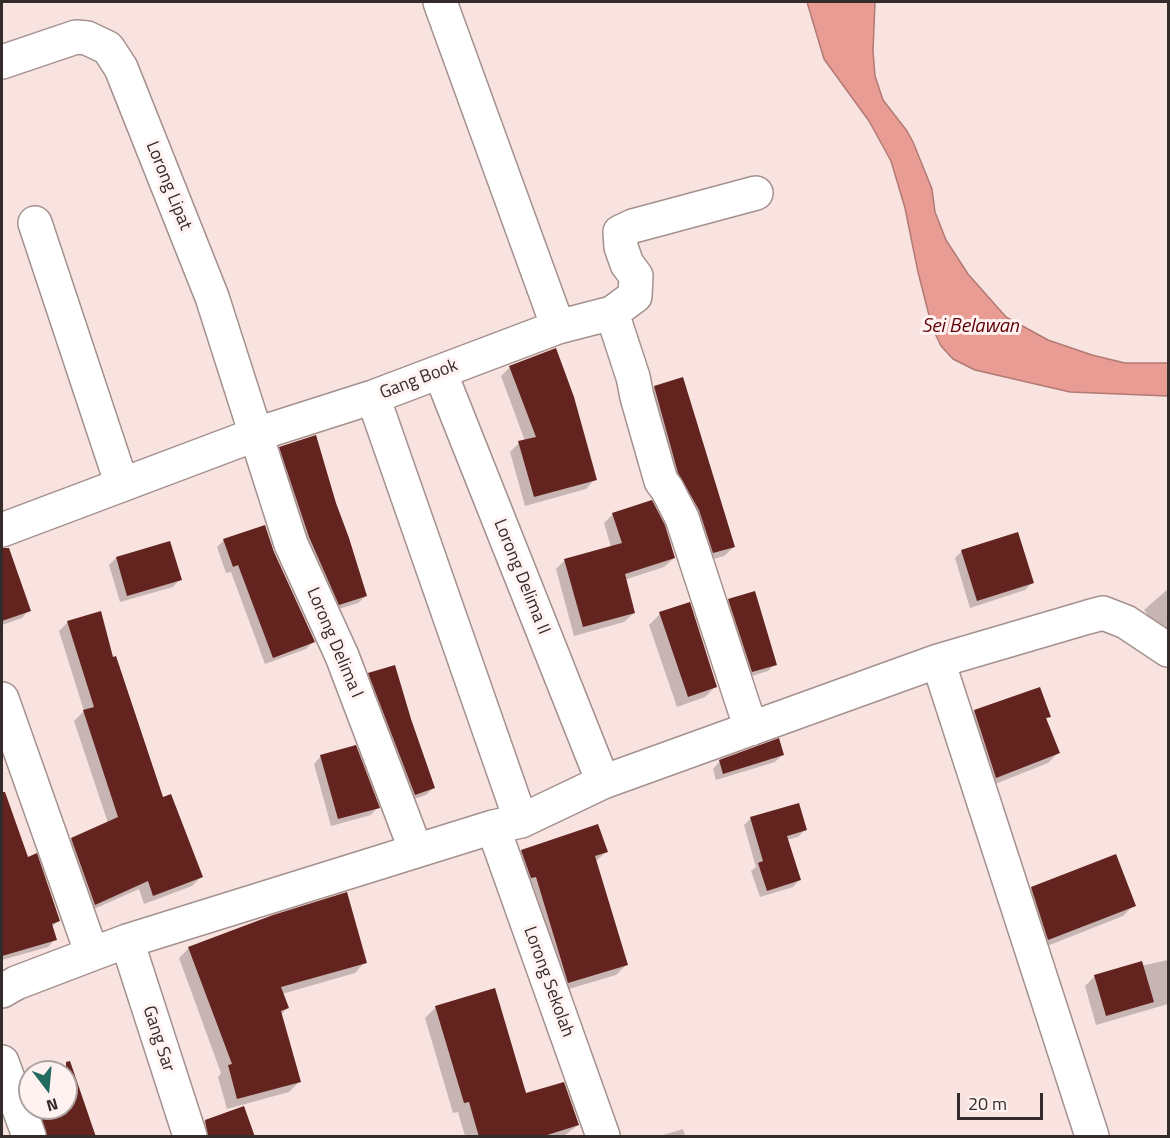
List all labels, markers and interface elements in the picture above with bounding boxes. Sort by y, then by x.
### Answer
street label: Lorong Lipat [140,138,196,234]
water label: Sei Belawan [921,315,1019,339]
street label: Gang Book [377,355,461,405]
street label: Lorong Delima II [488,516,554,638]
street label: Lorong Delima I [301,585,367,701]
street label: Lorong Sekolah [518,924,578,1040]
street label: Gang Sar [137,1003,179,1075]
north arrow [18,1060,78,1120]
scale bar [960,1081,1046,1119]
text: 20 m [968,1090,1007,1117]
text: N [44,1092,61,1118]

